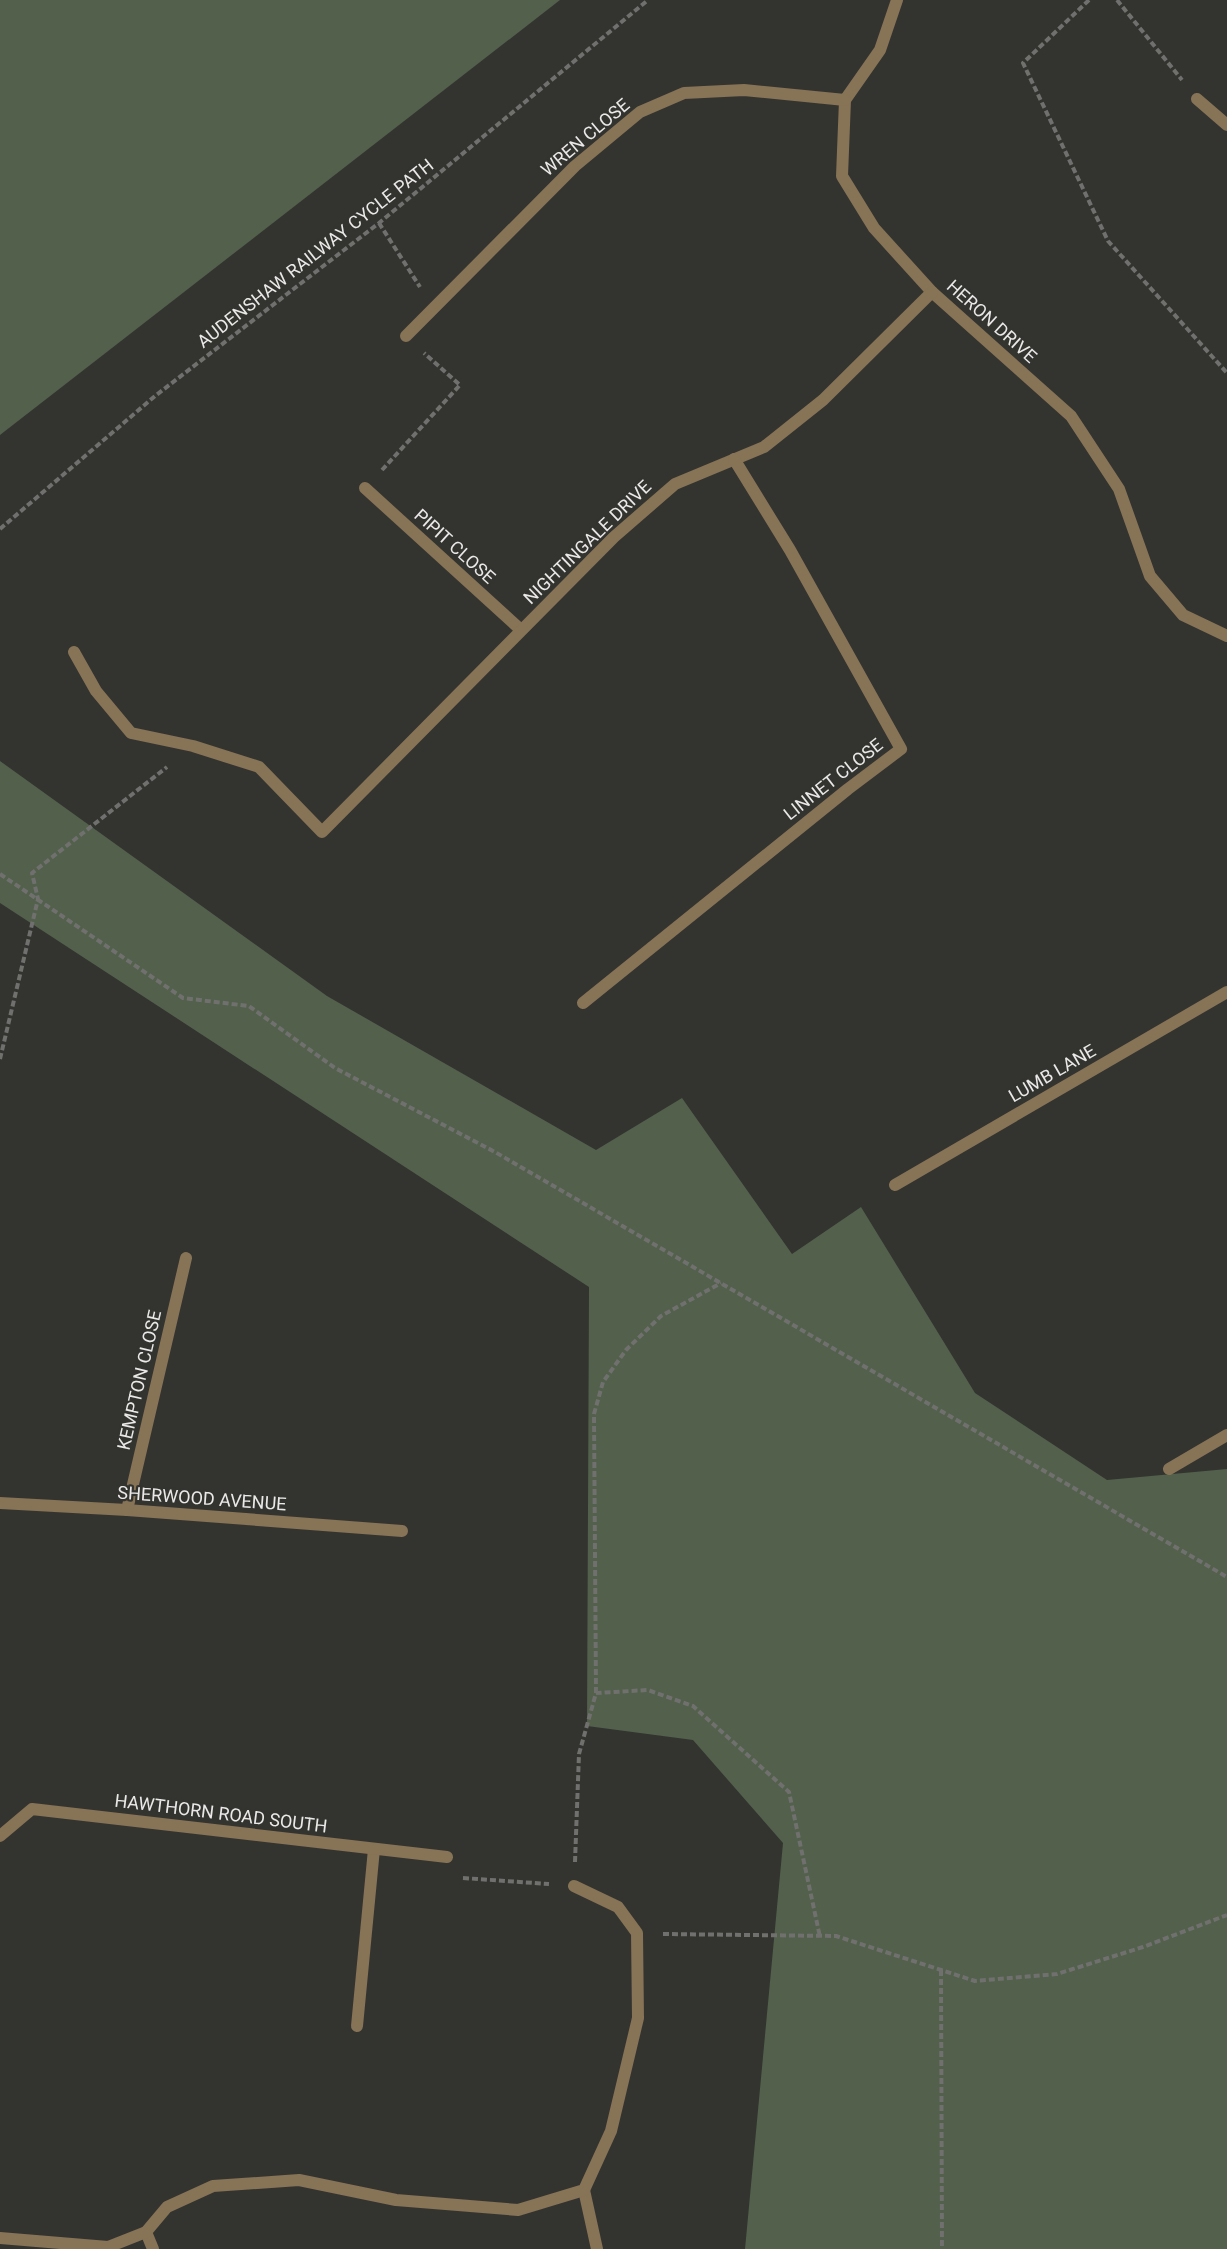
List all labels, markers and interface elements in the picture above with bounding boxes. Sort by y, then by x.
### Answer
street label: WREN CLOSE [537,94,633,180]
street label: AUDENSHAW RAILWAY CYCLE PATH [193,154,437,352]
street label: HERON DRIVE [943,275,1041,367]
street label: NIGHTINGALE DRIVE [519,476,655,608]
street label: PIPIT CLOSE [410,504,500,588]
street label: LINNET CLOSE [779,734,887,824]
street label: LUMB LANE [1005,1040,1099,1106]
street label: KEMPTON CLOSE [113,1308,165,1452]
street label: SHERWOOD AVENUE [117,1482,287,1514]
street label: HAWTHORN ROAD SOUTH [113,1790,329,1836]

